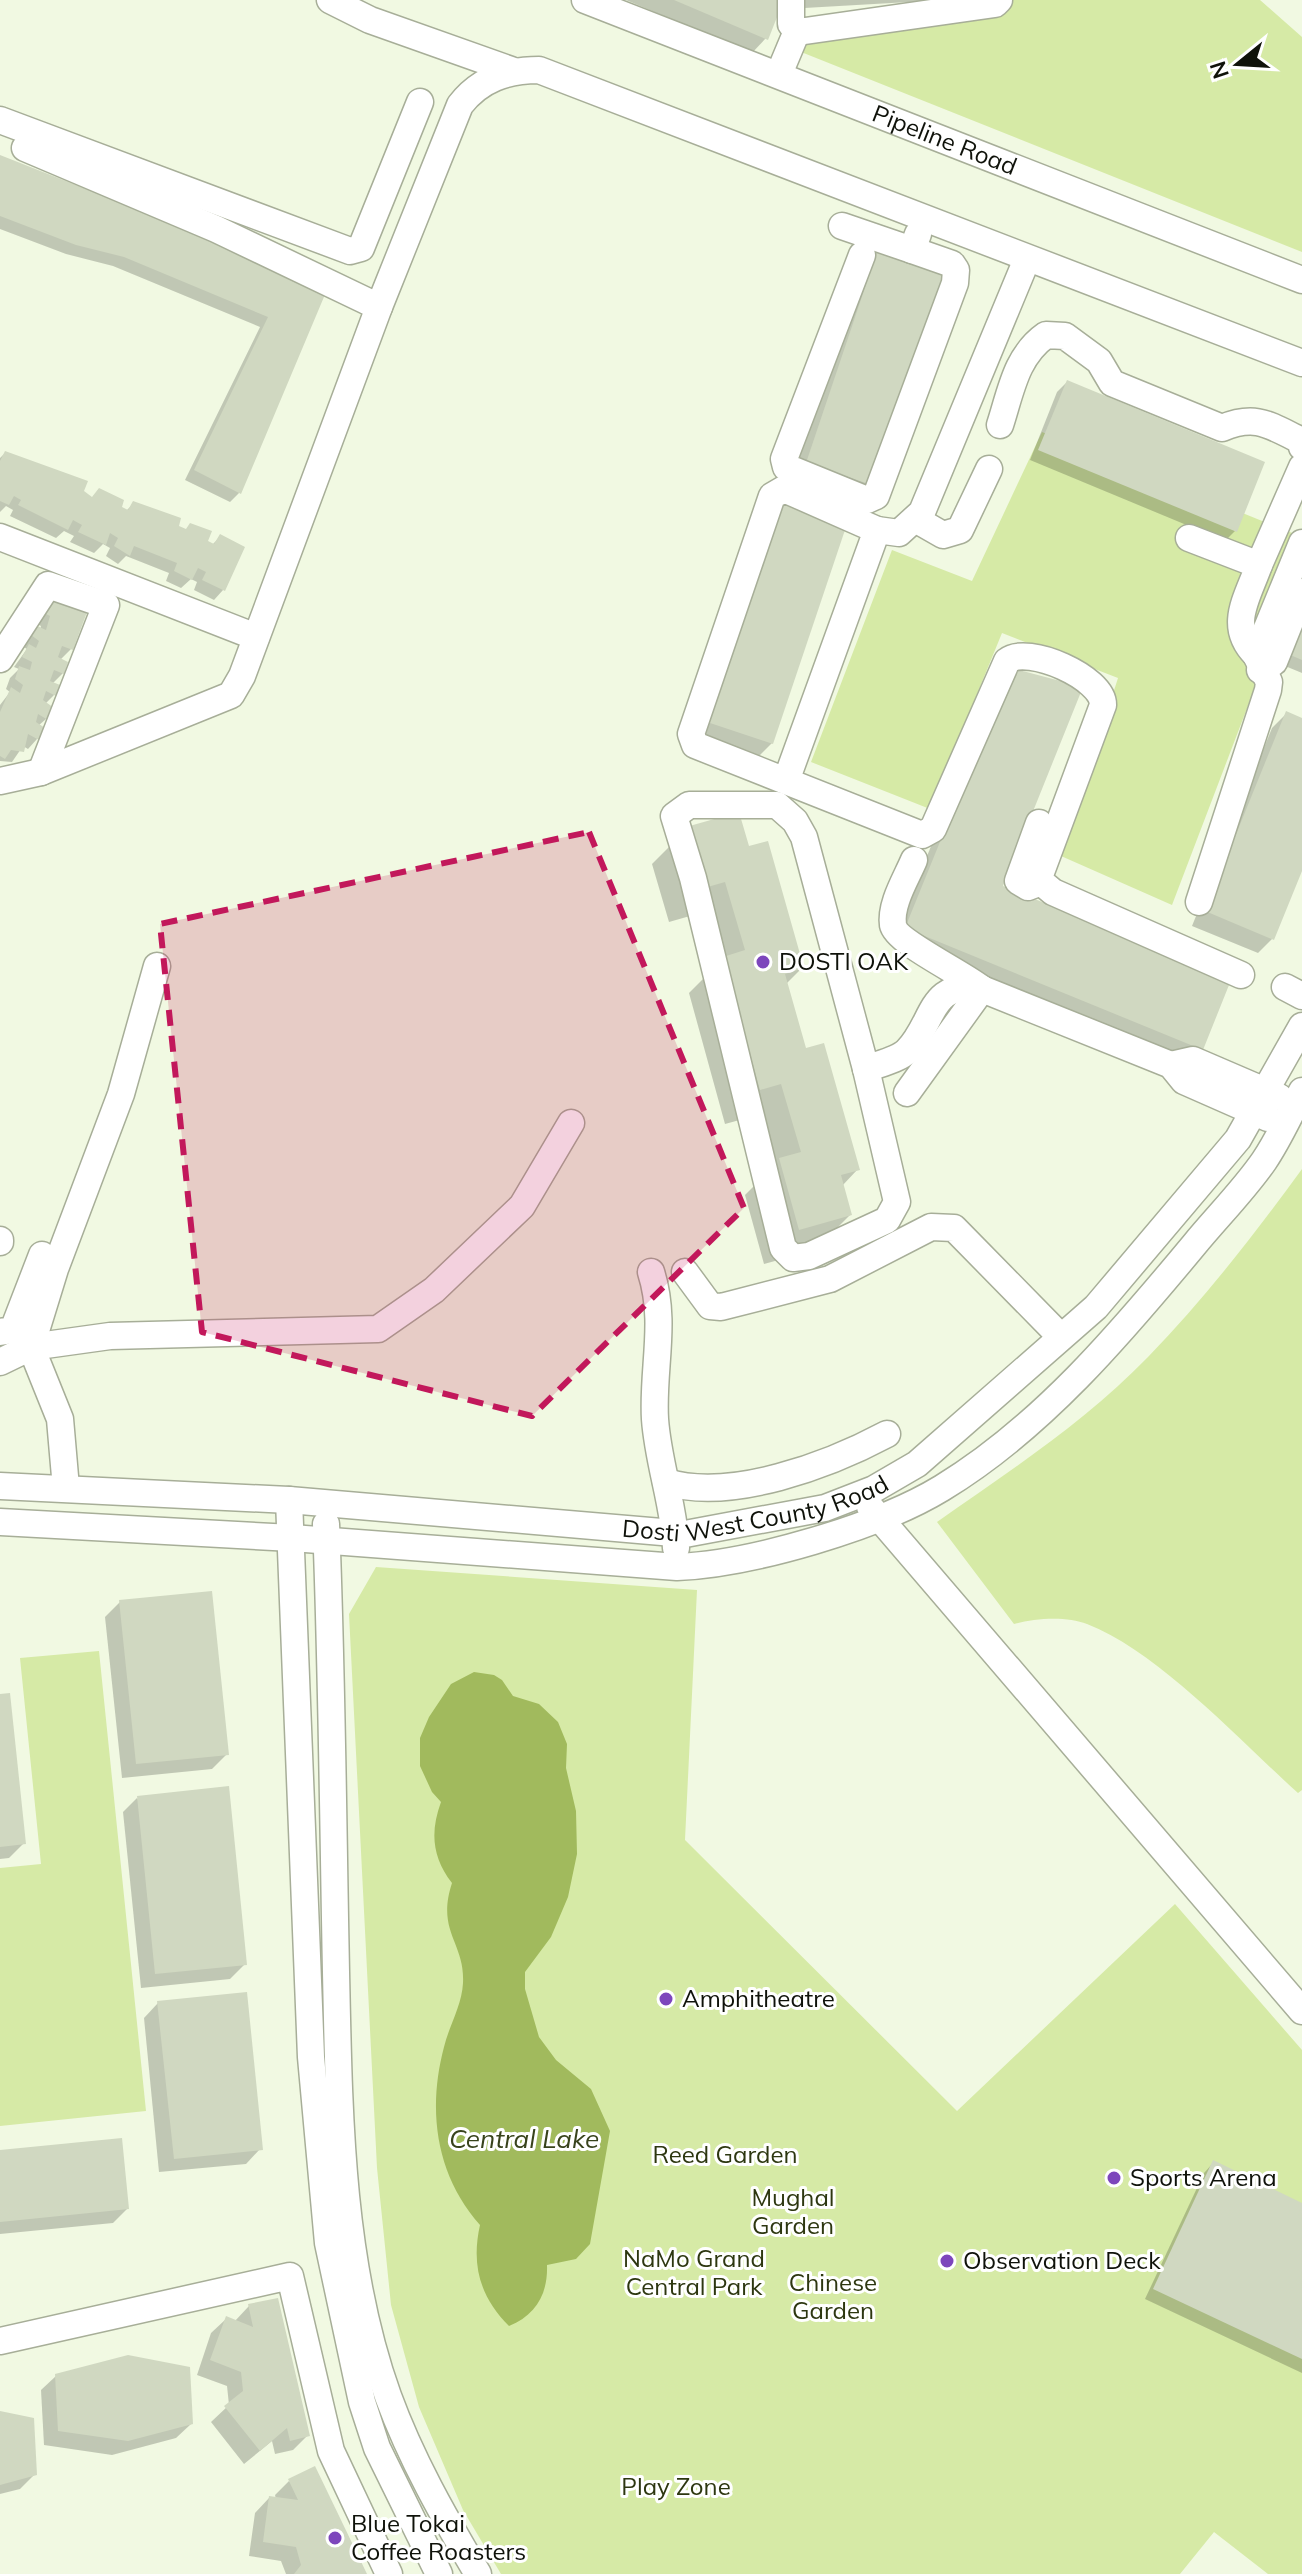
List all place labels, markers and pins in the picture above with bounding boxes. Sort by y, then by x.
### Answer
place label: DOSTI OAK [779,946,909,976]
marker: DOSTI OAK [754,953,772,971]
place label: Amphitheatre [682,1983,835,2013]
marker: Amphitheatre [657,1990,675,2008]
place label: Sports Arena [1130,2162,1277,2192]
marker: Sports Arena [1105,2169,1123,2187]
place label: Observation Deck [963,2245,1161,2275]
marker: Observation Deck [938,2252,956,2270]
place label: Blue Tokai Coffee Roasters [351,2508,526,2566]
marker: Blue Tokai Coffee Roasters [326,2529,344,2547]

